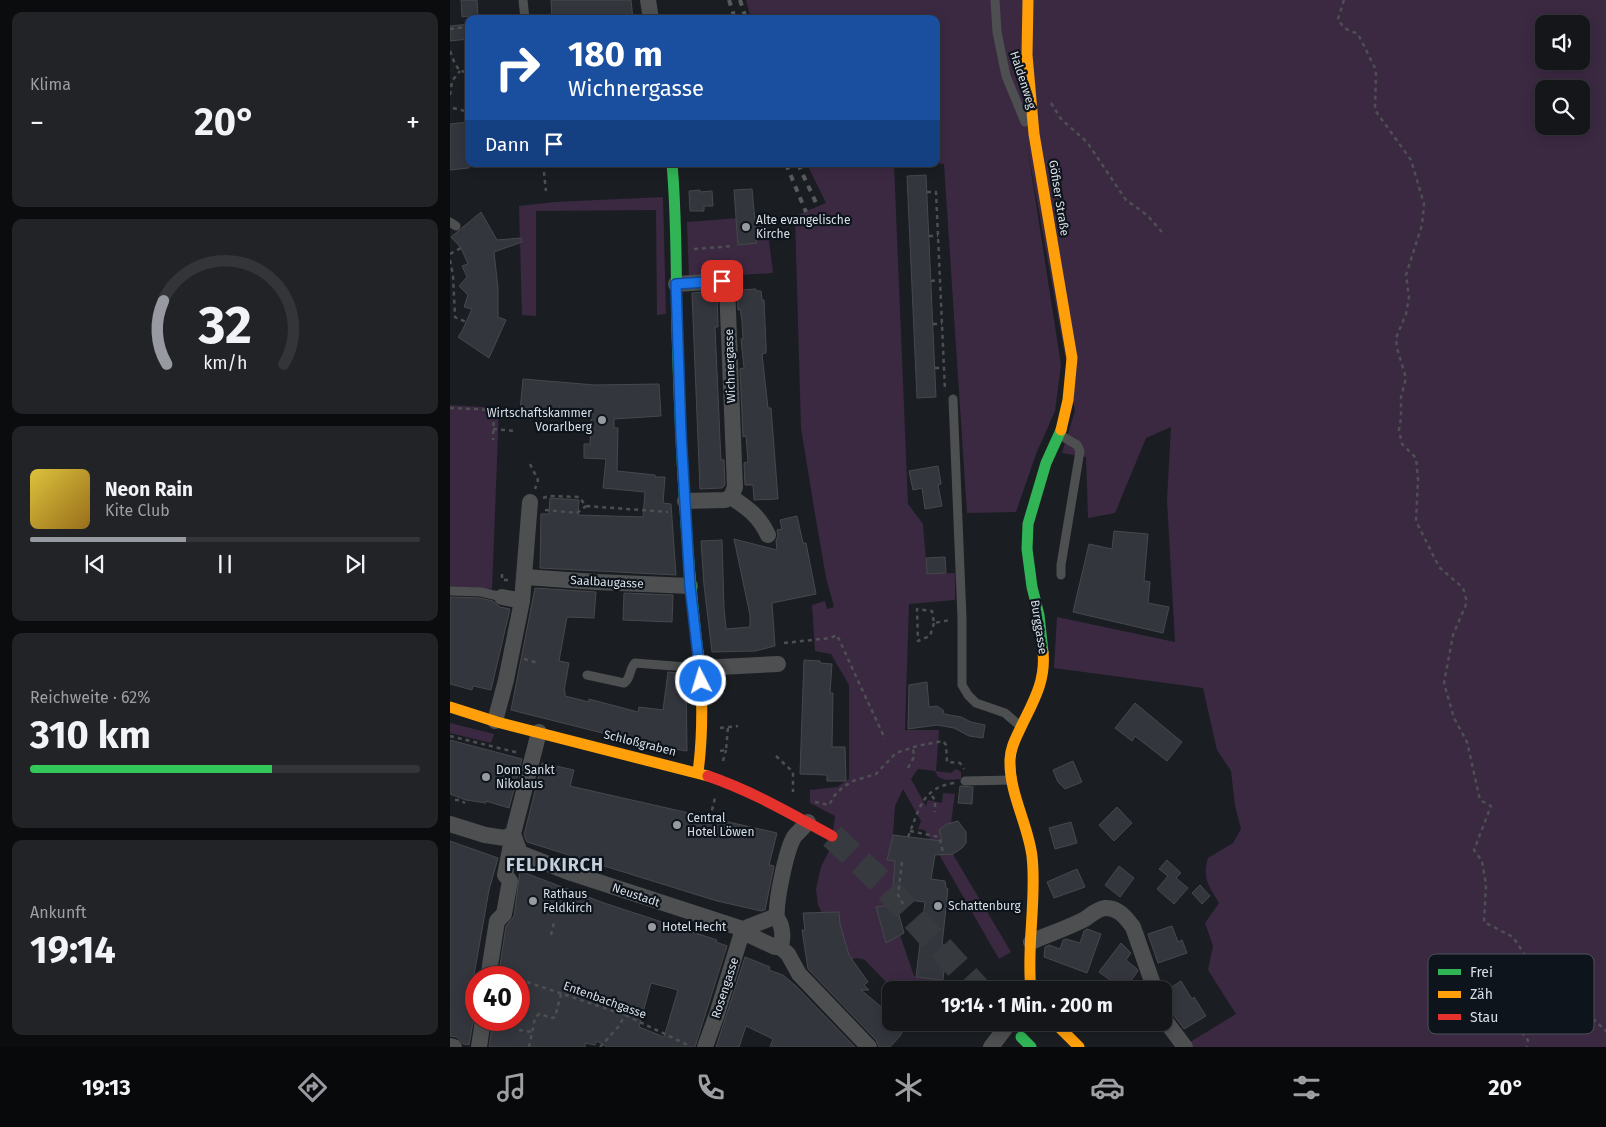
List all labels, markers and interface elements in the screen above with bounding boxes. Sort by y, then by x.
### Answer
map controls [1535,15,1590,135]
button: sound [1535,15,1590,70]
text: 180 m [568,33,663,75]
icon: right [485,35,550,100]
street label: Haldenweg [1007,49,1039,111]
text: Klima [30,75,71,94]
text: Wichnergasse [568,75,704,102]
button: search [1535,80,1590,135]
text: 20° [194,99,256,145]
text: − [30,106,44,139]
text: + [406,106,420,139]
icon: arrive [540,130,568,158]
text: Dann [485,133,530,156]
street label: Göfiser Straße [1046,159,1072,237]
place label: Alte evangelische Kirche [756,213,850,241]
marker: Alte evangelische Kirche [740,221,752,233]
pin [701,260,743,302]
icon: arrive [708,267,736,295]
text: 32 [197,294,252,357]
street label: Wichnergasse [722,329,738,403]
text: km/h [203,352,247,374]
place label: Wirtschaftskammer Vorarlberg [487,406,593,434]
marker: Wirtschaftskammer Vorarlberg [596,414,608,426]
text: Neon Rain [105,478,193,501]
text: Kite Club [105,501,170,520]
icon: previous [81,550,109,578]
icon: pause [211,550,239,578]
icon: next [341,550,369,578]
street label: Saalbaugasse [570,573,644,591]
street label: Burggasse [1028,599,1050,655]
position arrow [674,654,726,706]
text: Reichweite · 62% [30,688,150,707]
text: 310 km [30,712,151,758]
street label: Schloßgraben [602,727,678,759]
place label: Dom Sankt Nikolaus [496,763,555,791]
marker: Dom Sankt Nikolaus [480,771,492,783]
place label: Central Hotel Löwen [687,811,754,839]
marker: Central Hotel Löwen [671,819,683,831]
district label: FELDKIRCH [506,854,604,876]
street label: Neustadt [610,880,662,910]
place label: Rathaus Feldkirch [543,887,592,915]
marker: Rathaus Feldkirch [527,895,539,907]
place label: Schattenburg [948,899,1021,913]
marker: Schattenburg [932,900,944,912]
text: Ankunft [30,903,86,922]
place label: Hotel Hecht [662,920,727,934]
marker: Hotel Hecht [646,921,658,933]
text: 19:14 [30,927,116,973]
legend [1428,954,1594,1034]
street label: Rosengasse [709,956,741,1020]
text: Frei [1470,964,1493,981]
speed limit sign: 40 [465,966,530,1031]
street label: Entenbachgasse [562,978,648,1022]
text: Zäh [1470,986,1493,1003]
text: 19:14 · 1 Min. · 200 m [941,994,1113,1017]
text: Stau [1470,1009,1498,1026]
icon: directions [295,1070,330,1105]
icon: music [494,1070,529,1105]
icon: phone [693,1070,728,1105]
icon: climate [891,1070,926,1105]
icon: car [1090,1070,1125,1105]
icon: filters [1289,1070,1324,1105]
text: 19:13 [82,1074,131,1101]
text: 20° [1488,1074,1524,1101]

